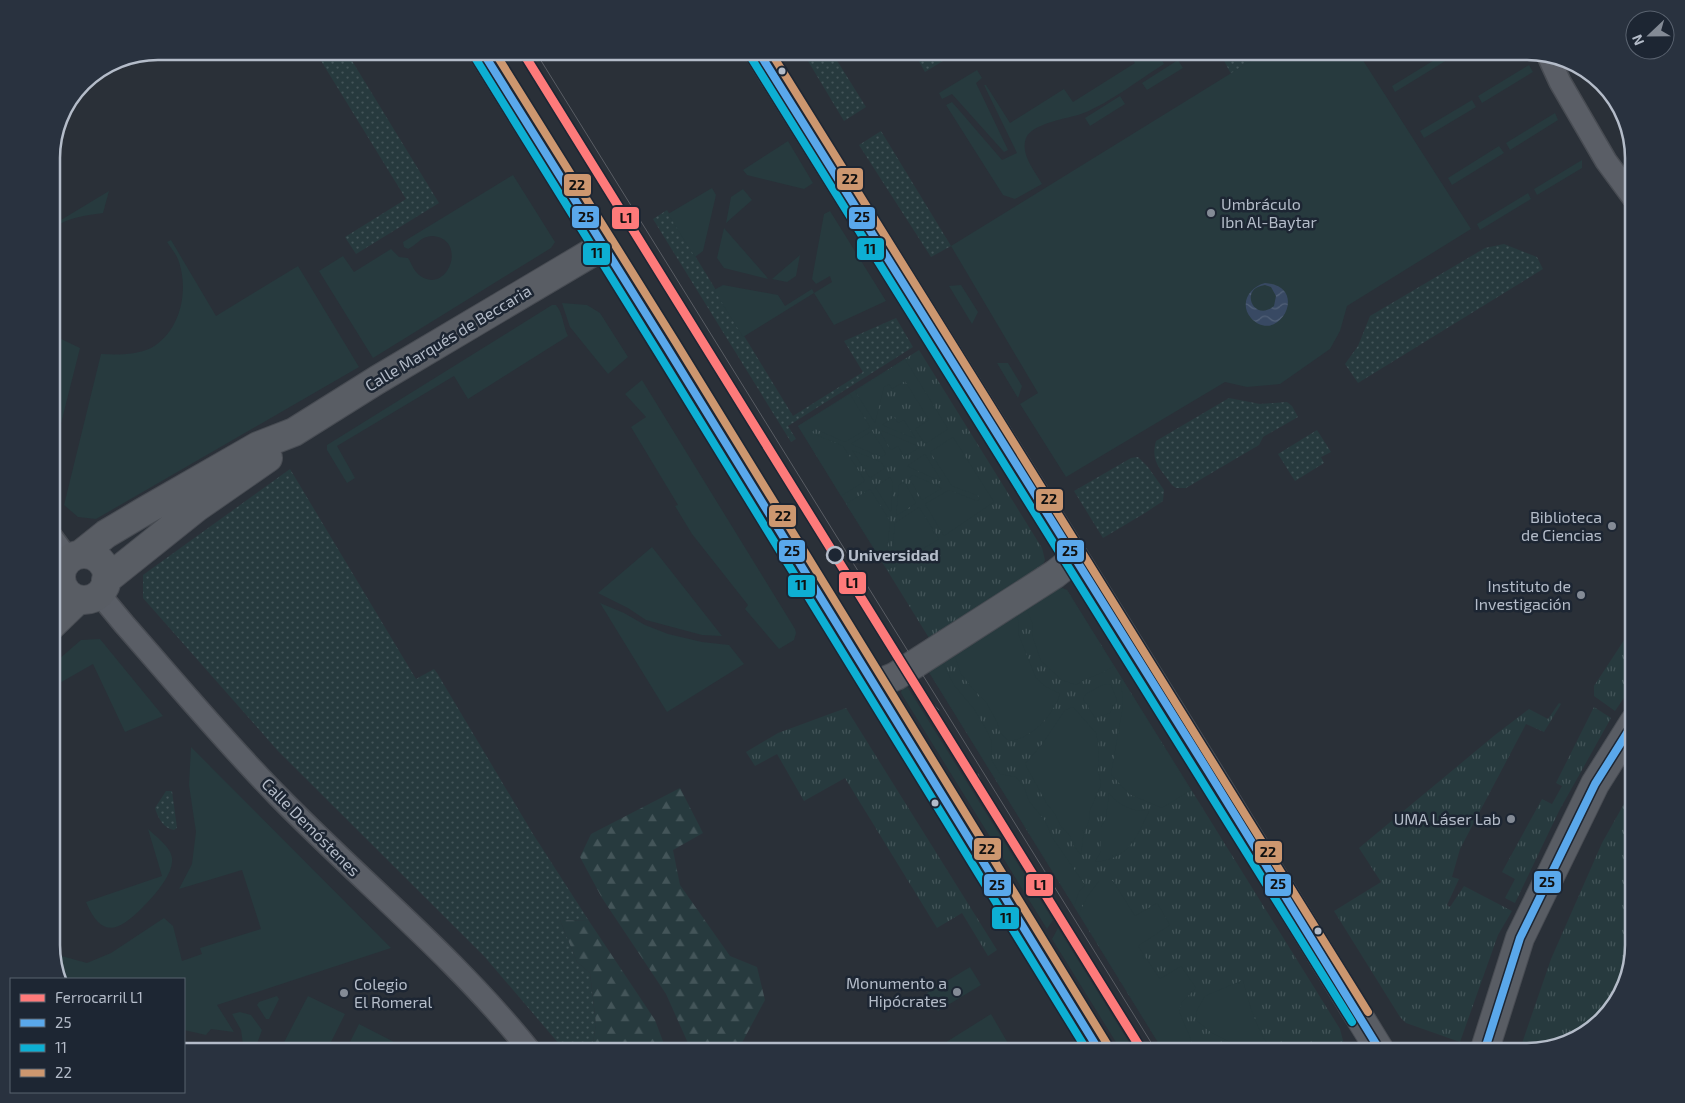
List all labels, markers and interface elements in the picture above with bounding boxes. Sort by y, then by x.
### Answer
north arrow [1625,10,1675,60]
text: N [1628,32,1647,48]
unlabelled marker [777,66,787,76]
line badge: 22 [836,167,864,191]
text: 22 [842,170,858,187]
line badge: 22 [563,173,592,197]
text: 22 [569,176,585,193]
place label: Umbráculo Ibn Al-Baytar [1221,194,1317,231]
line badge: 25 [571,205,600,229]
line badge: L1 [611,206,640,230]
line badge: 25 [848,206,876,230]
marker: Umbráculo Ibn Al-Baytar [1205,207,1217,219]
text: 25 [578,208,594,225]
text: 25 [854,208,870,225]
text: L1 [620,209,632,226]
line badge: 11 [856,237,885,261]
text: 11 [864,240,876,257]
line badge: 11 [582,242,611,266]
text: 11 [591,244,603,261]
street label: Calle Marqués de Beccaria [361,280,534,395]
line badge: 22 [1035,488,1064,512]
text: 22 [1041,490,1057,507]
line badge: 22 [768,504,797,528]
text: 22 [775,507,791,524]
place label: Biblioteca de Ciencias [1521,507,1602,544]
marker: Biblioteca de Ciencias [1606,520,1618,532]
line badge: 25 [778,539,806,563]
line badge: 25 [1056,539,1085,563]
text: 25 [784,542,800,559]
text: 25 [1062,542,1078,559]
place label: Universidad [848,545,939,564]
marker: Universidad [826,546,844,564]
line badge: L1 [838,571,867,595]
line badge: 11 [787,574,816,598]
text: L1 [846,574,858,591]
text: 11 [795,576,807,593]
place label: Instituto de Investigación [1475,576,1571,613]
marker: Instituto de Investigación [1575,589,1587,601]
street label: Calle Demóstenes [258,774,364,880]
unlabelled marker [930,798,940,808]
place label: UMA Láser Lab [1394,809,1501,828]
marker: UMA Láser Lab [1505,813,1517,825]
line badge: 22 [973,837,1002,861]
text: 22 [979,840,995,857]
line badge: 22 [1254,840,1283,864]
text: 22 [1260,843,1276,860]
line badge: 25 [1533,870,1562,894]
line badge: 25 [983,873,1012,897]
line badge: L1 [1025,873,1054,897]
line badge: 25 [1264,873,1292,897]
text: 25 [1539,873,1555,890]
text: 25 [1270,875,1286,892]
text: 25 [989,876,1005,893]
text: L1 [1034,876,1046,893]
line badge: 11 [991,906,1020,930]
text: 11 [1000,909,1012,926]
unlabelled marker [1313,926,1323,936]
place label: Monumento a Hipócrates [846,973,947,1010]
place label: Colegio El Romeral [354,974,433,1011]
legend [10,978,185,1093]
marker: Monumento a Hipócrates [951,986,963,998]
marker: Colegio El Romeral [338,987,350,999]
text: Ferrocarril L1 [55,988,143,1006]
text: 25 [55,1013,71,1031]
text: 11 [55,1038,67,1056]
text: 22 [55,1063,72,1081]

